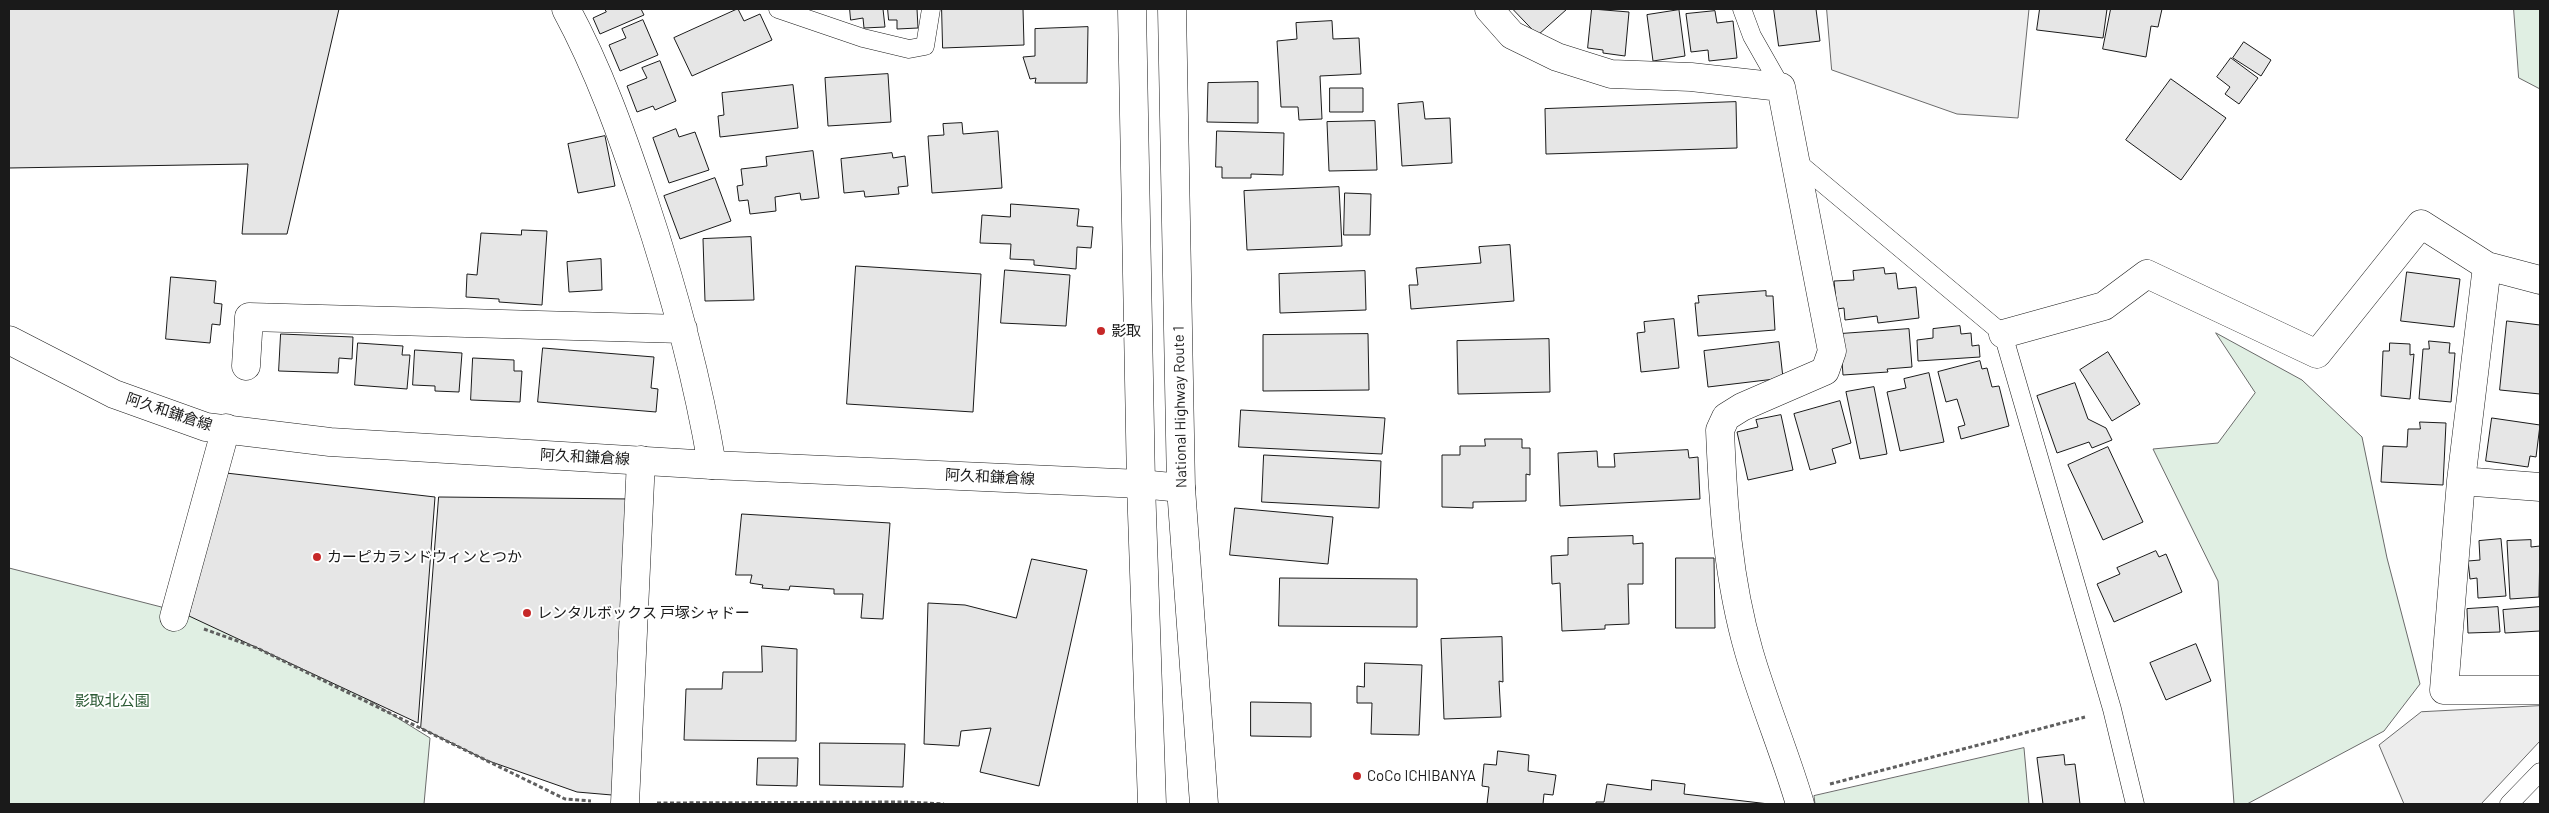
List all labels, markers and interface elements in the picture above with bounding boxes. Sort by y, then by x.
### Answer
place label: 影取 [1111,322,1141,340]
marker: 影取 [1095,325,1107,337]
street label: National Highway Route 1 [1170,326,1190,488]
street label: 阿久和鎌倉線 [123,390,215,434]
street label: 阿久和鎌倉線 [540,446,630,468]
street label: 阿久和鎌倉線 [945,466,1035,488]
place label: カーピカランドウィンとつか [327,548,522,566]
marker: カーピカランドウィンとつか [311,551,323,563]
place label: レンタルボックス 戸塚シャドー [537,604,750,622]
marker: レンタルボックス 戸塚シャドー [521,607,533,619]
park label: 影取北公園 [75,692,149,710]
place label: CoCo ICHIBANYA [1367,767,1476,785]
marker: CoCo ICHIBANYA [1351,770,1363,782]

